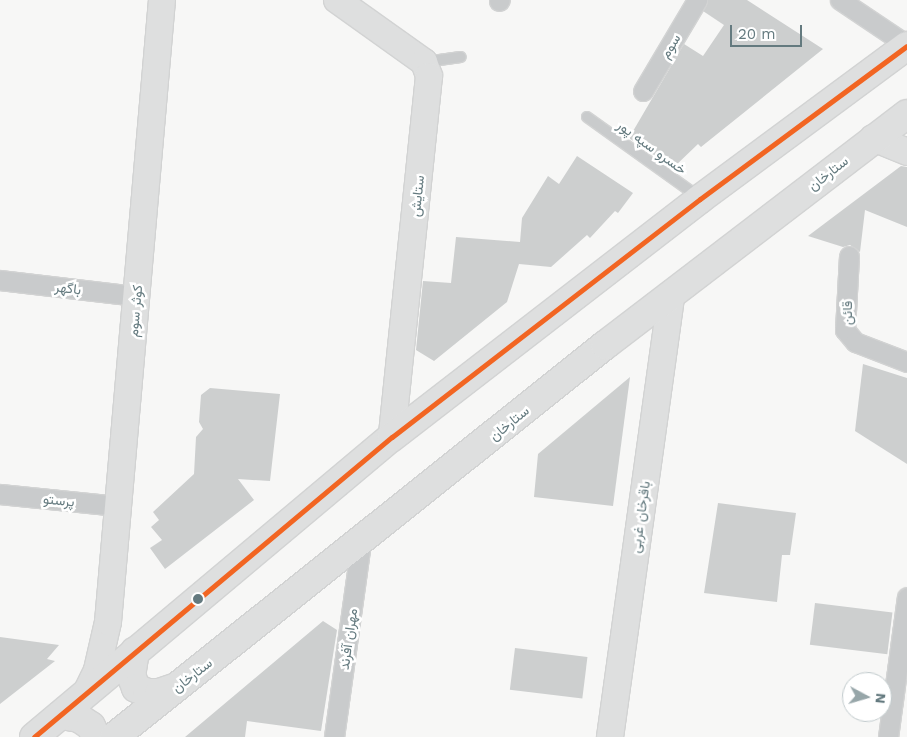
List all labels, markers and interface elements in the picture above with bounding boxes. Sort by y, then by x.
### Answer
scale bar [732,15,804,47]
text: 20 m [738,25,776,43]
street label: سوم [656,31,684,61]
street label: خسرو سپه پور [614,116,690,178]
street label: ستارخان [805,152,851,194]
street label: ستایش [406,174,428,218]
street label: باگهر [54,278,82,298]
street label: کوثر سوم [124,284,146,338]
street label: قائن [839,301,855,325]
street label: ستارخان [486,402,532,444]
street label: باقرخان غربی [627,480,653,554]
street label: پرستو [42,490,76,510]
unlabelled marker [193,594,203,604]
street label: مهران آفرند [335,607,361,671]
street label: ستارخان [169,654,215,696]
north arrow [842,672,892,722]
text: N [872,692,889,704]

